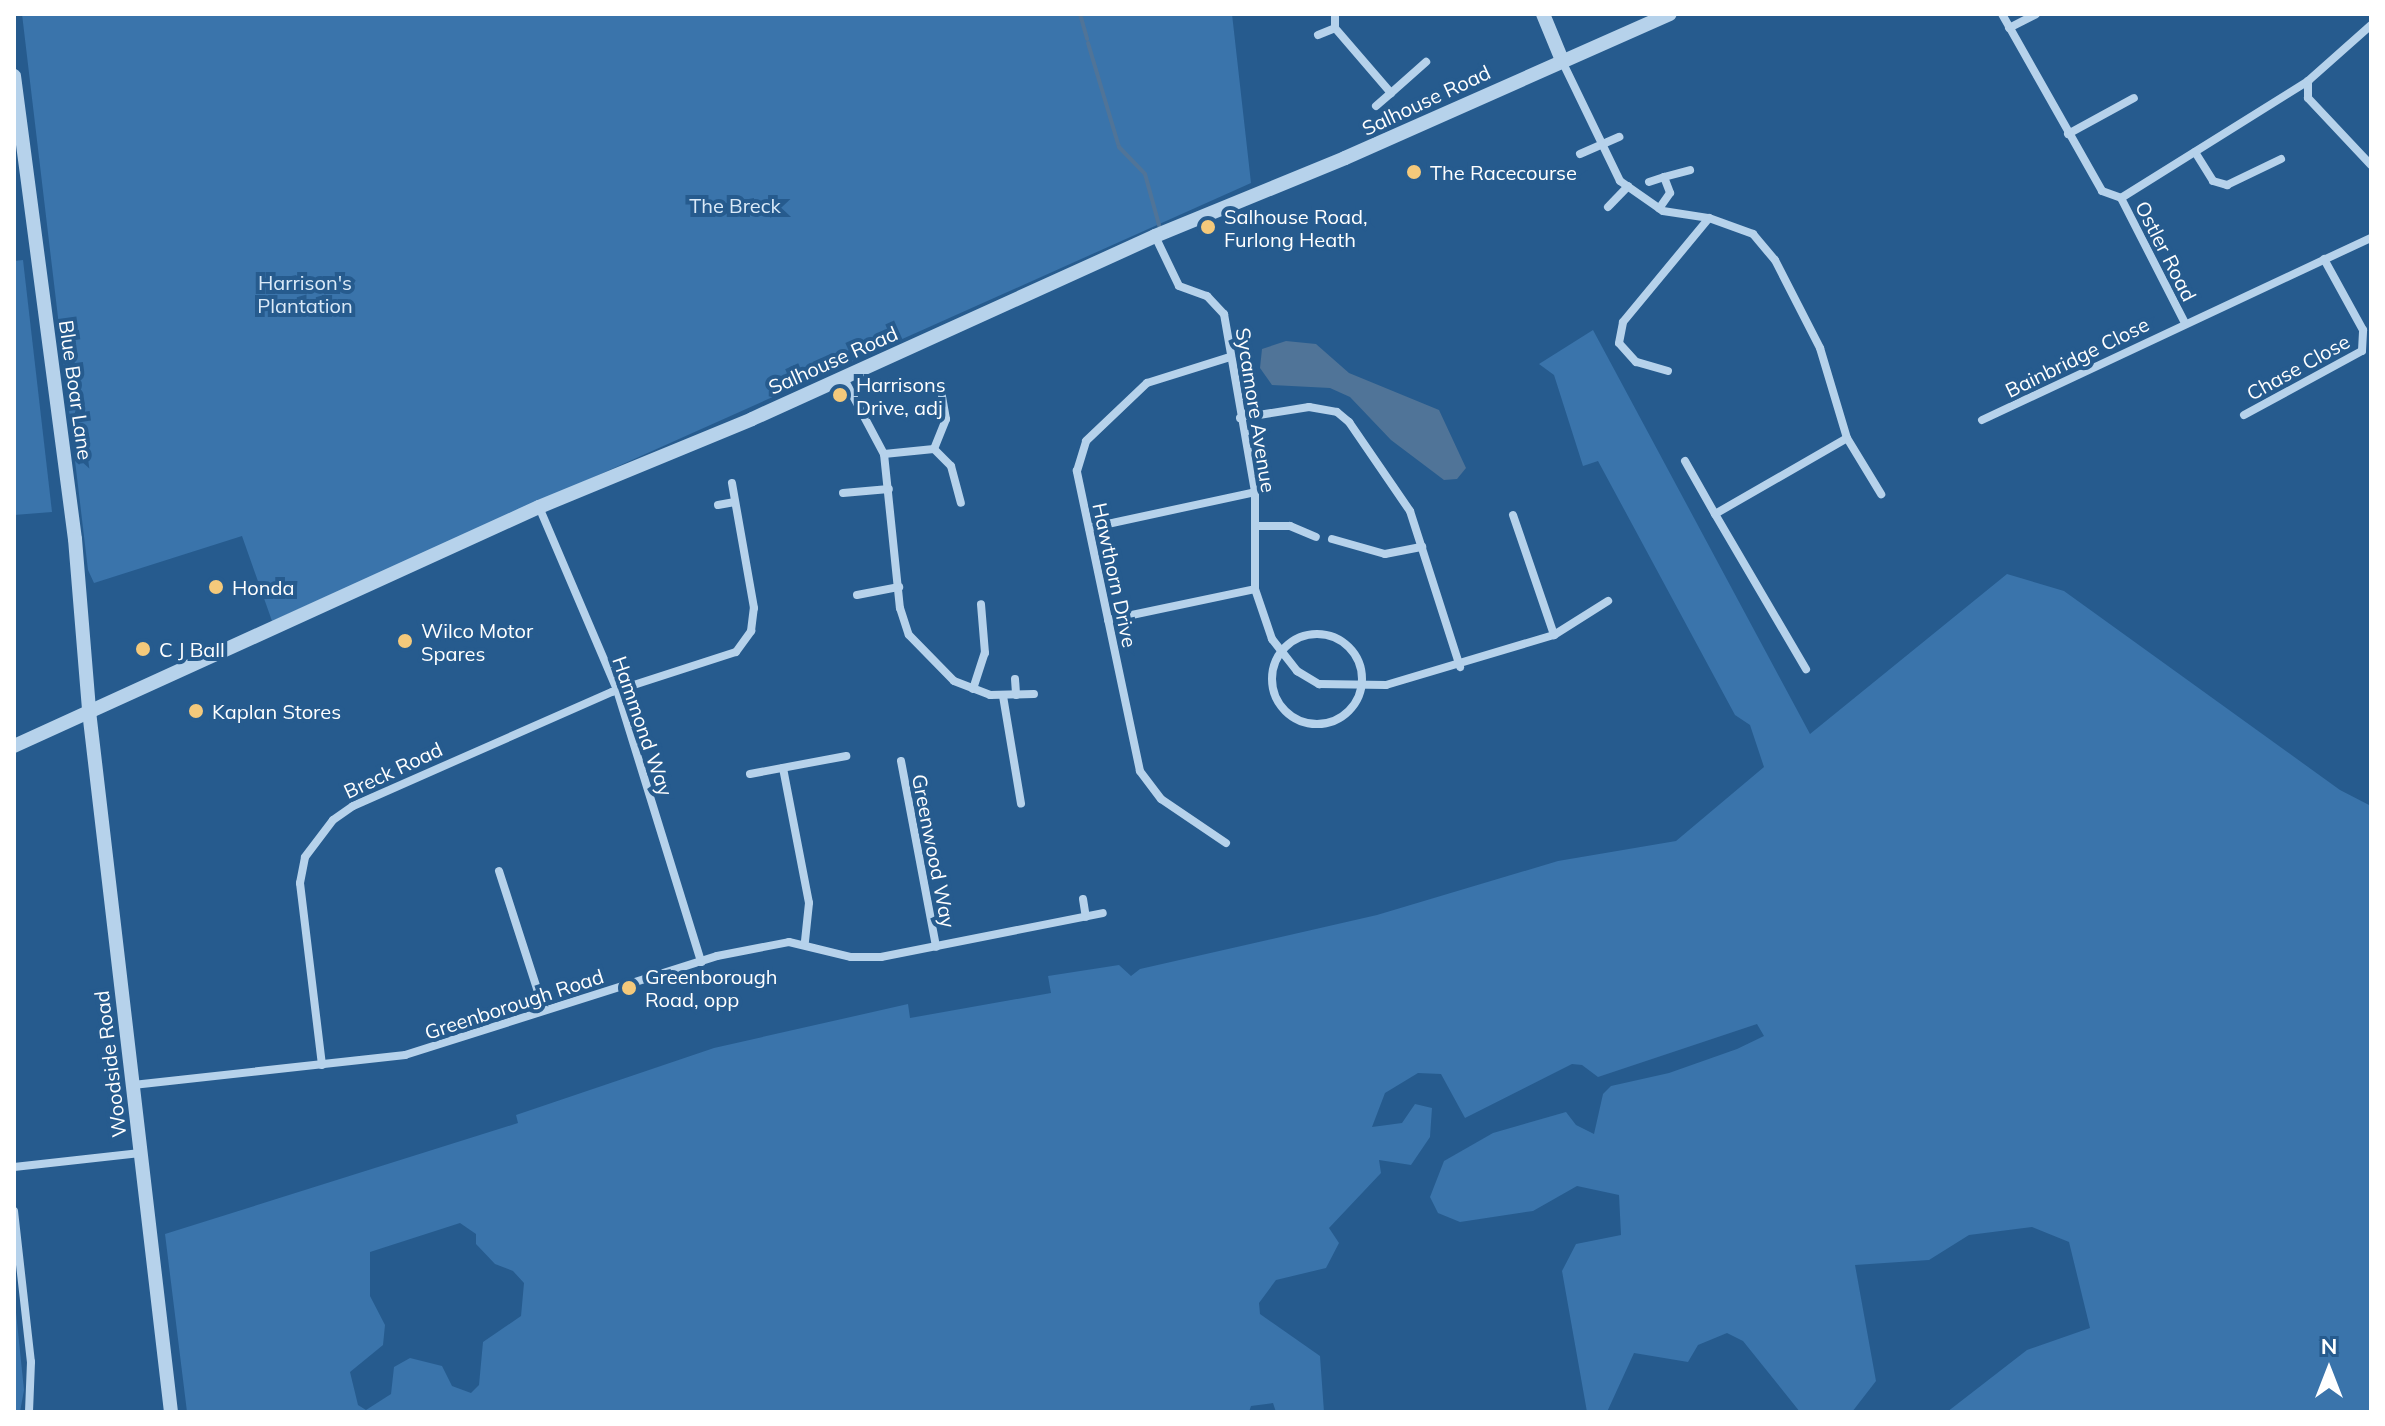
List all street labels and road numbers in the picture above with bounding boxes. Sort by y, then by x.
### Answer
street label: Salhouse Road [1358,60,1494,140]
street label: Ostler Road [2130,197,2202,305]
street label: Bainbridge Close [2001,312,2153,402]
street label: Blue Boar Lane [54,319,98,461]
street label: Salhouse Road [765,321,901,399]
street label: Sycamore Avenue [1231,326,1281,494]
street label: Chase Close [2242,329,2354,405]
street label: Hawthorn Drive [1088,500,1142,650]
street label: Hammond Way [608,653,678,799]
street label: Breck Road [340,737,446,803]
street label: Greenwood Way [907,772,961,930]
street label: Greenborough Road [421,964,607,1044]
street label: Woodside Road [89,989,131,1139]

